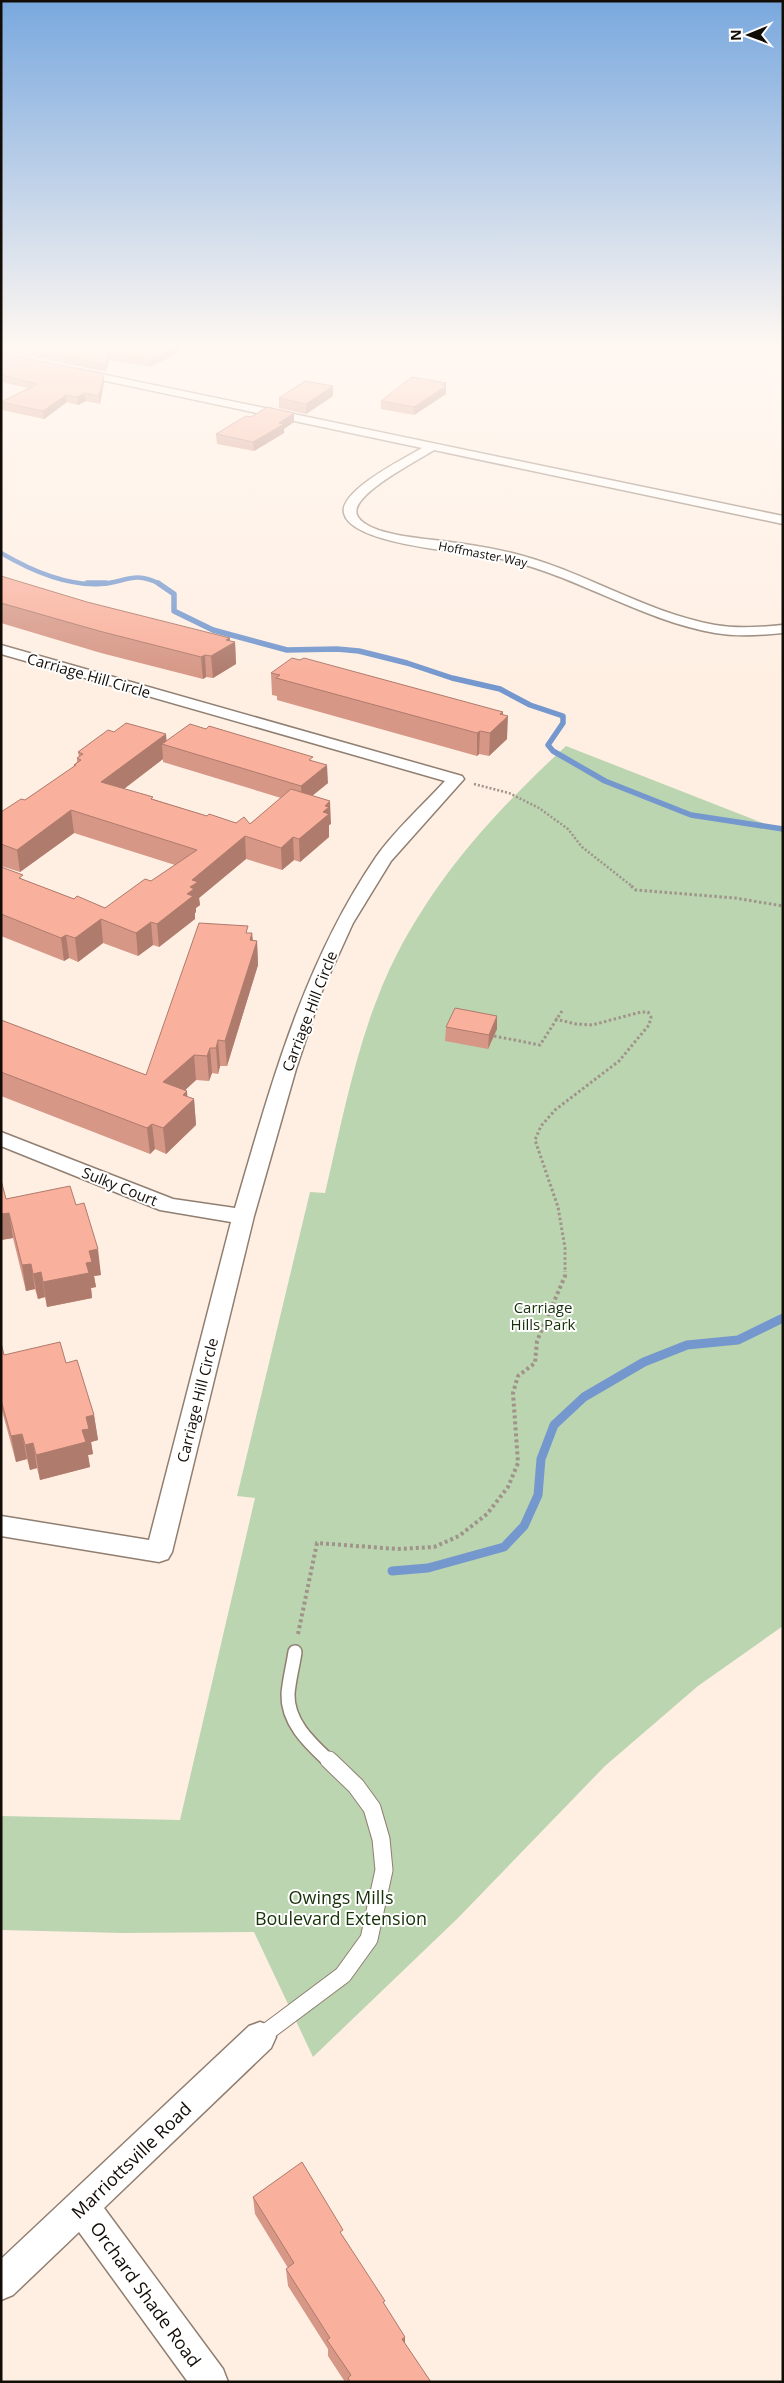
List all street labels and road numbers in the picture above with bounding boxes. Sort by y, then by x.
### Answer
street label: Hoffmaster Way [437,537,530,571]
street label: Carriage Hill Circle [25,648,153,702]
street label: Carriage Hill Circle [277,948,341,1074]
street label: Sulky Court [79,1162,161,1210]
street label: Carriage Hill Circle [172,1336,222,1464]
street label: Marriottsville Road [66,2096,196,2224]
street label: Orchard Shade Road [85,2217,207,2371]

